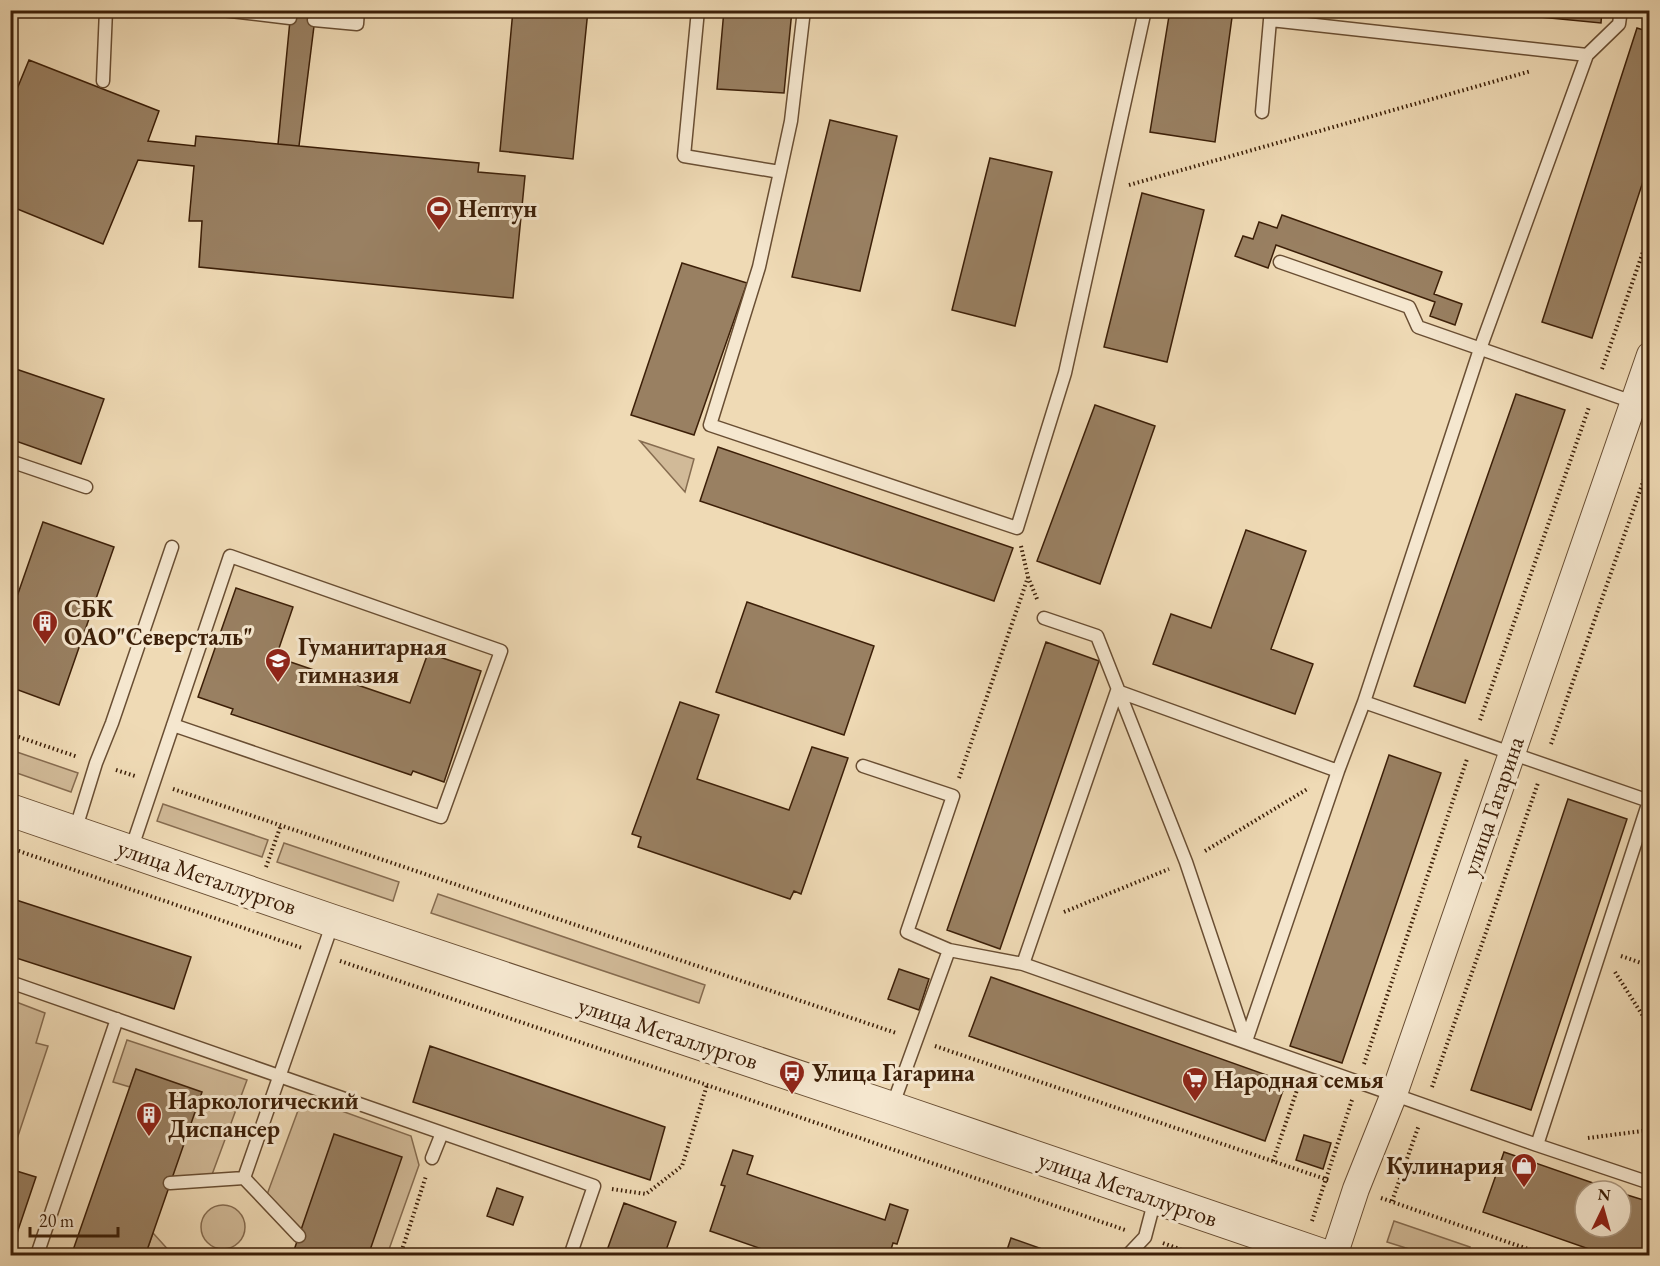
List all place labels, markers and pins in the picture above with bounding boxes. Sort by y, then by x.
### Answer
place label: Нептун [458,193,537,225]
sports icon: Нептун [424,194,454,232]
place label: СБК ОАО"Северсталь" [64,593,253,652]
building icon: СБК ОАО"Северсталь" [30,608,60,646]
place label: Гуманитарная гимназия [298,631,447,690]
school or university icon: Гуманитарная гимназия [263,646,293,684]
place label: Улица Гагарина [811,1057,975,1088]
bus stop icon: Улица Гагарина [777,1058,807,1096]
place label: Народная семья [1214,1064,1384,1095]
supermarket icon: Народная семья [1180,1065,1210,1103]
place label: Наркологический Диспансер [168,1085,359,1144]
building icon: Наркологический Диспансер [134,1100,164,1138]
place label: Кулинария [1386,1150,1504,1182]
shop icon: Кулинария [1509,1151,1539,1189]

